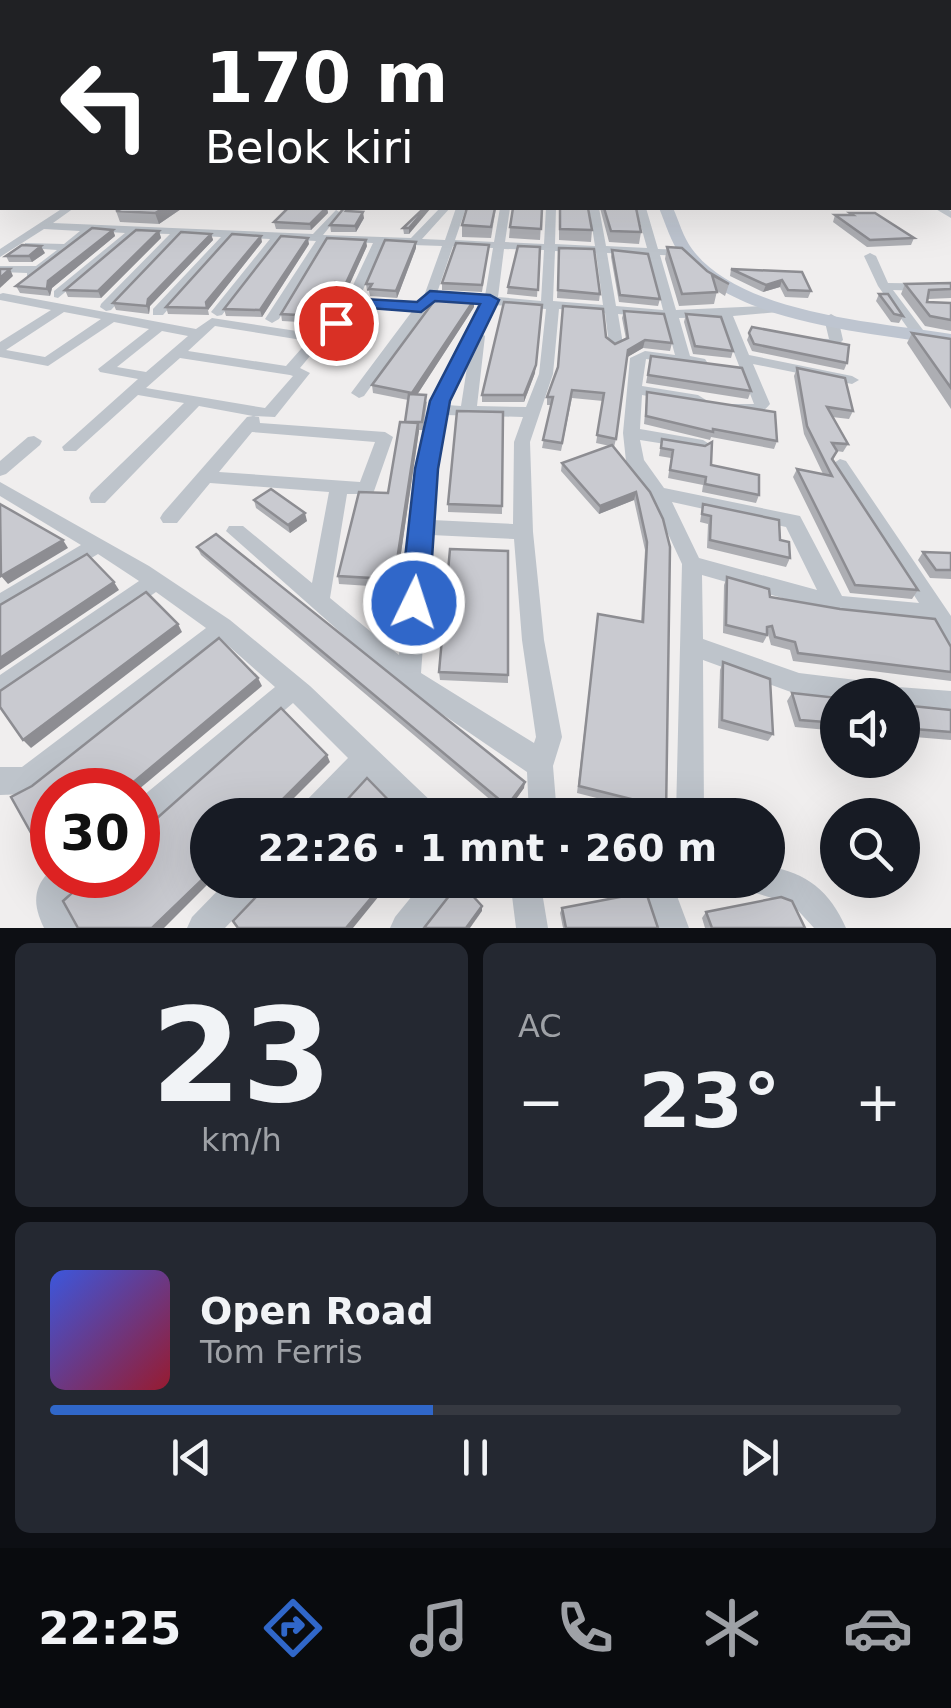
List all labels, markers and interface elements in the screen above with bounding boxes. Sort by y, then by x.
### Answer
text: 170 m [205,37,448,119]
icon: left [40,40,170,170]
text: Belok kiri [205,121,414,174]
pin [294,281,379,366]
icon: arrive [309,296,364,351]
position arrow [362,551,466,655]
map controls [820,678,920,898]
button: sound [820,678,920,778]
speed limit sign: 30 [30,768,160,898]
button: search [820,798,920,898]
text: 22:26 · 1 mnt · 260 m [258,826,717,870]
text: 23 [151,980,332,1132]
text: AC [518,1007,562,1045]
text: 23° [639,1057,780,1145]
text: − [518,1070,564,1134]
text: + [855,1070,901,1134]
text: km/h [201,1121,282,1159]
text: Open Road [200,1289,434,1333]
text: Tom Ferris [200,1333,363,1371]
icon: previous [164,1430,219,1485]
icon: pause [448,1430,503,1485]
icon: next [732,1430,787,1485]
icon: directions [258,1593,328,1663]
icon: music [404,1593,474,1663]
icon: phone [550,1593,620,1663]
icon: climate [697,1593,767,1663]
icon: car [843,1593,913,1663]
text: 22:25 [38,1602,181,1655]

